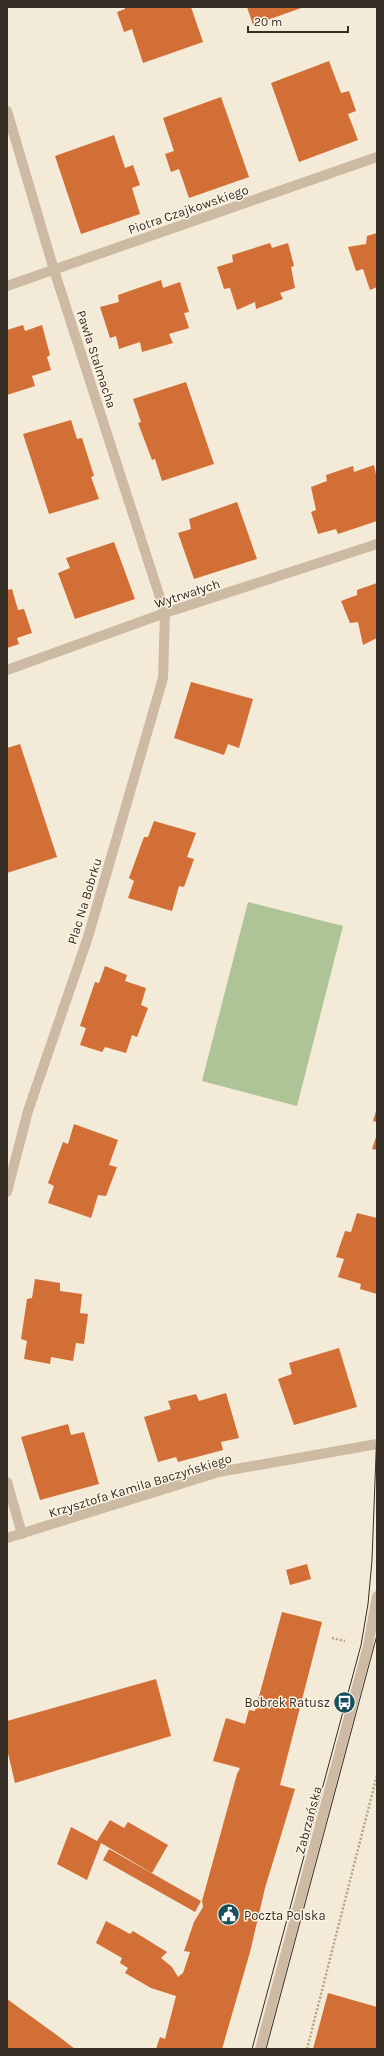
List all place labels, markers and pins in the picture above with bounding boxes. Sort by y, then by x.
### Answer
bus stop icon: Bobrek Ratusz [332,1689,358,1715]
place label: Bobrek Ratusz [244,1695,330,1710]
public building icon: Poczta Polska [215,1902,241,1928]
place label: Poczta Polska [244,1908,326,1923]

